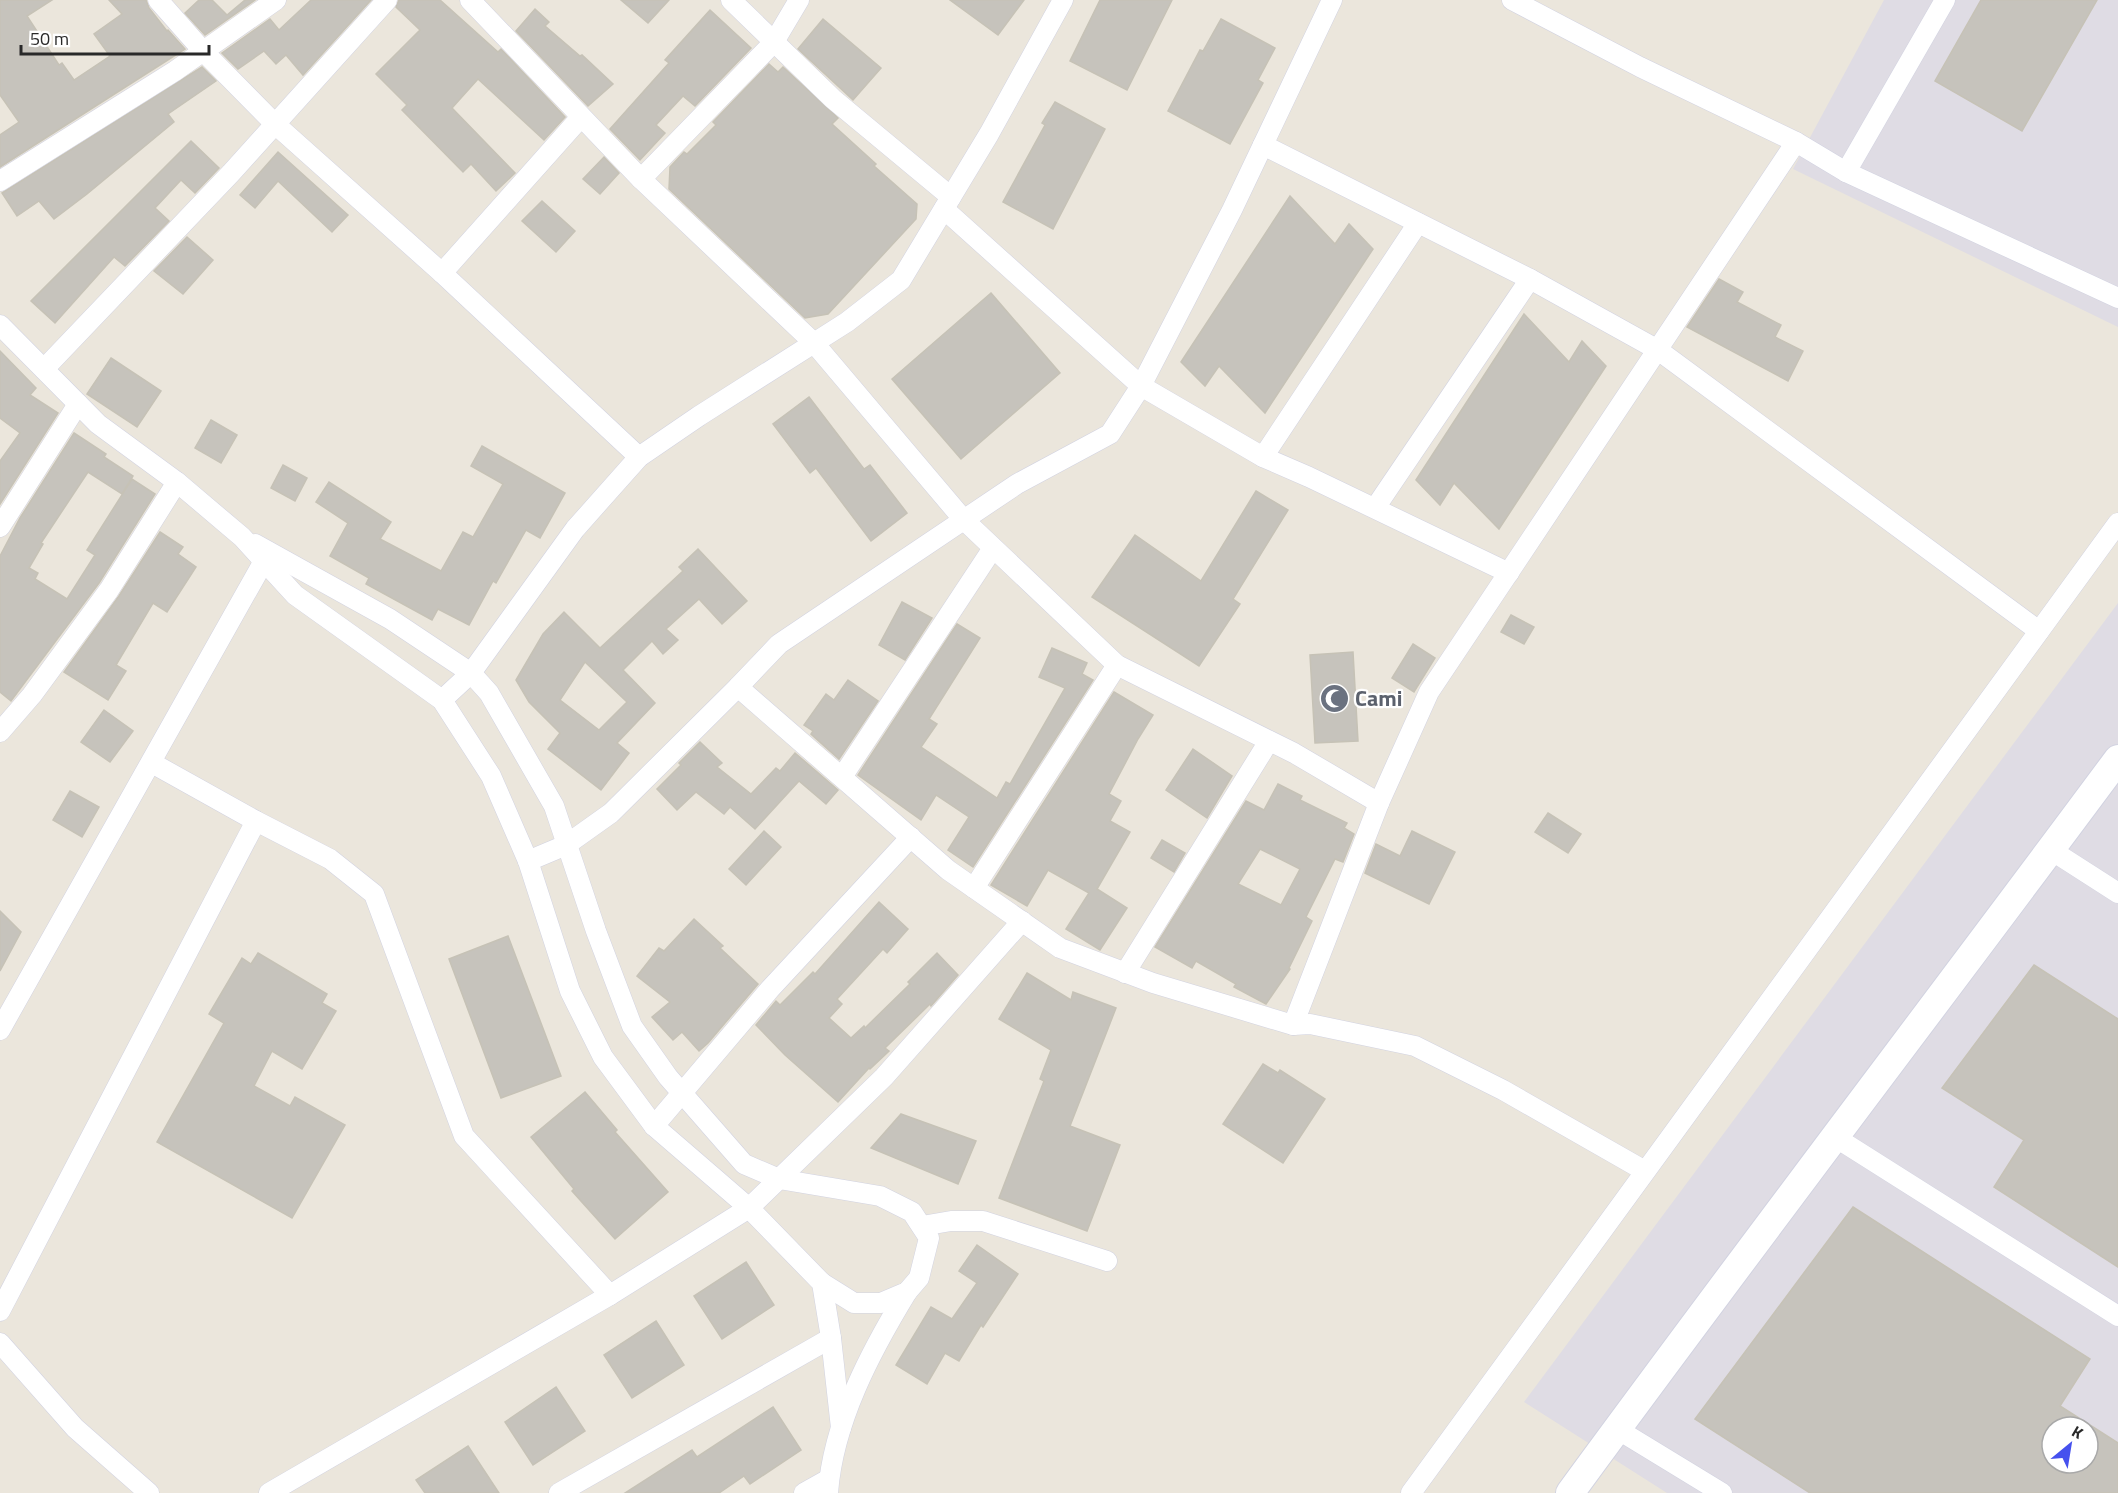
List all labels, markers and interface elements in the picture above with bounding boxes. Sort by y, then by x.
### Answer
scale bar [21,18,208,56]
text: 50 m [30,25,69,52]
place label: Cami [1355,681,1402,715]
mosque icon: Cami [1318,682,1350,714]
north arrow [2040,1415,2100,1475]
text: K [2067,1419,2088,1445]

